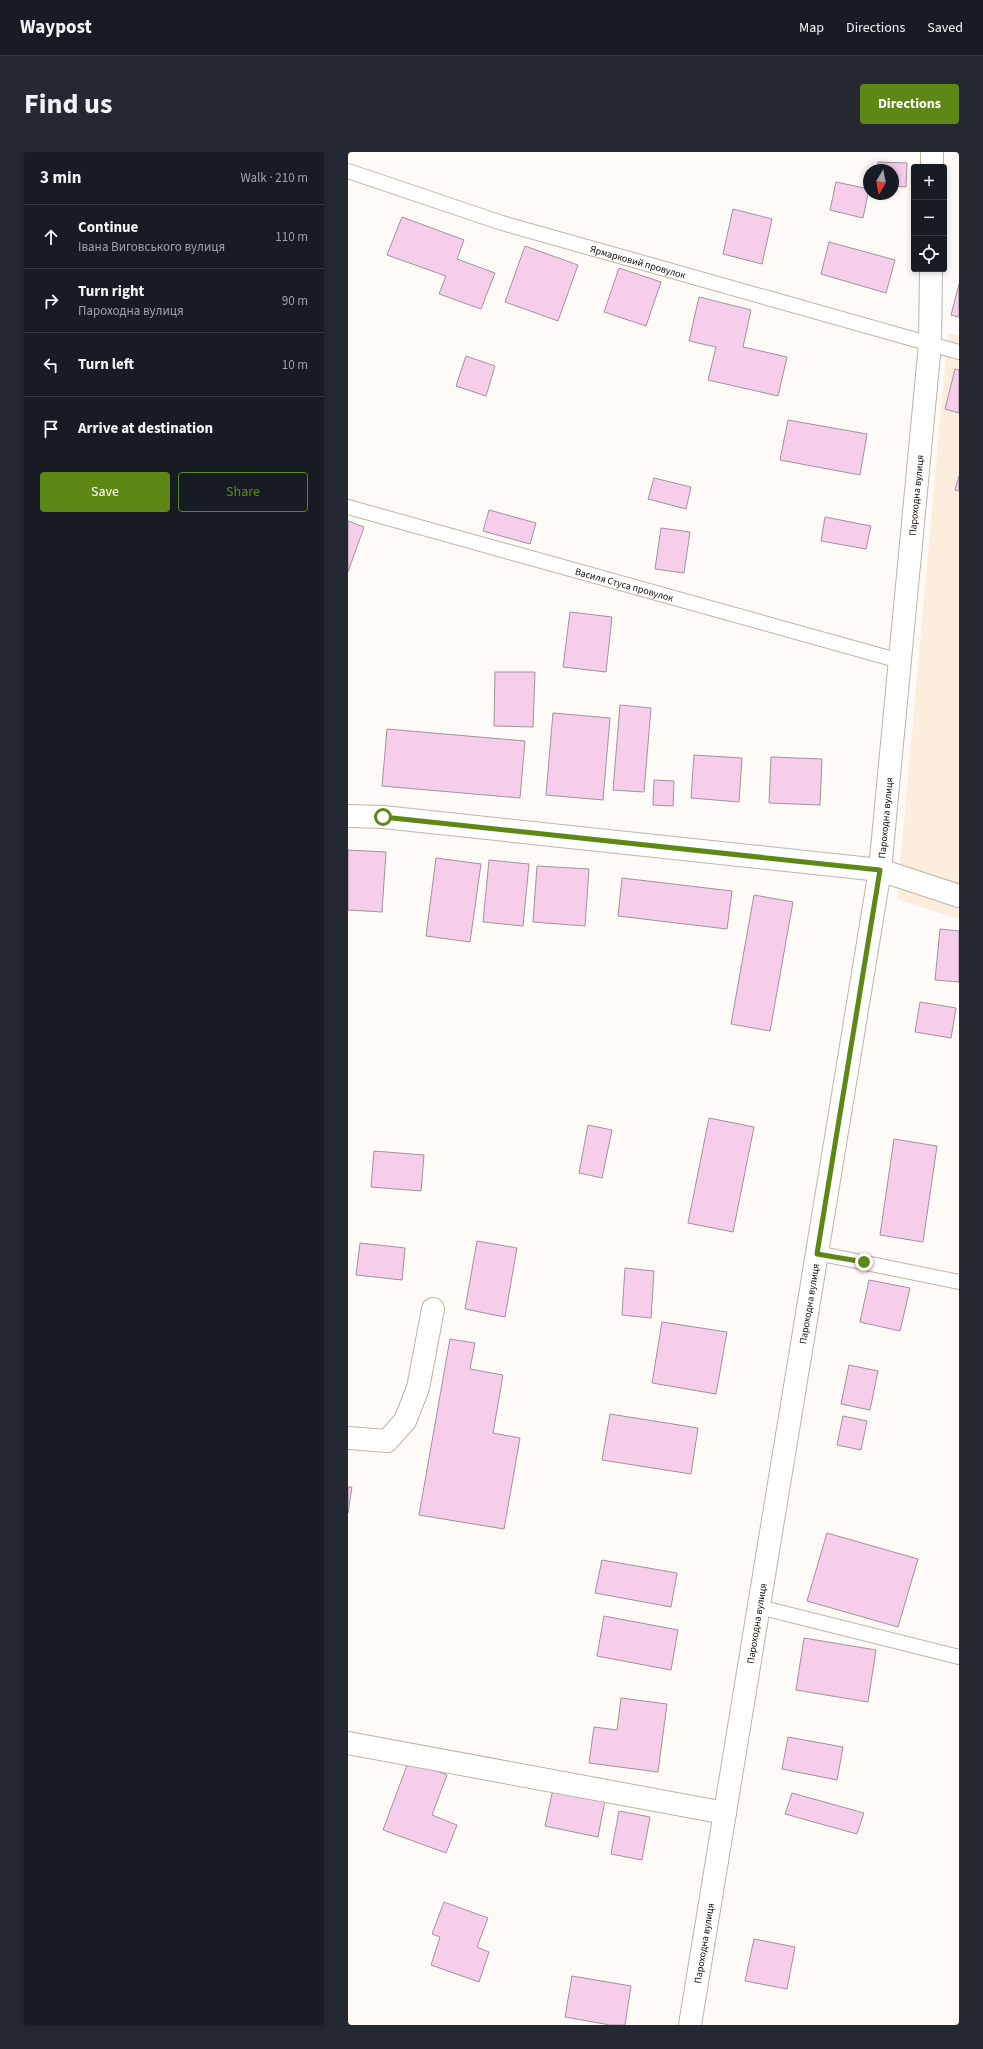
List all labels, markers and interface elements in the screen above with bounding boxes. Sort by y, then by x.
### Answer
text: Waypost [20,14,92,41]
text: Map [799,18,824,38]
text: Directions [846,18,905,38]
text: Saved [927,18,963,38]
text: Find us [24,84,112,124]
button: Directions [860,84,959,124]
north arrow [863,164,899,200]
map controls [911,164,947,272]
button: + [911,164,947,200]
text: 3 min [40,166,81,190]
text: Walk · 210 m [240,169,308,187]
button: − [911,200,947,236]
text: Continue [78,217,138,238]
icon: ahead [40,226,62,248]
text: 110 m [275,228,308,246]
button: locate [911,236,947,272]
text: Івана Виговського вулиця [78,238,225,256]
street label: Ярмарковий провулок [588,242,687,283]
text: Turn right [78,281,144,302]
icon: right [40,290,62,312]
text: 90 m [282,292,308,310]
text: Пароходна вулиця [78,302,184,320]
icon: left [40,354,62,376]
text: Turn left [78,354,134,375]
text: 10 m [282,356,308,374]
icon: arrive [40,418,62,440]
text: Arrive at destination [78,418,213,439]
street label: Пароходна вулиця [906,454,927,536]
button: Save [40,472,170,512]
button: Share [178,472,308,512]
street label: Василя Стуса провулок [573,565,675,606]
street label: Пароходна вулиця [875,777,897,859]
route start [374,808,392,826]
route end [855,1253,873,1271]
street label: Пароходна вулиця [796,1263,823,1345]
street label: Пароходна вулиця [744,1582,771,1665]
street label: Пароходна вулиця [691,1902,718,1985]

